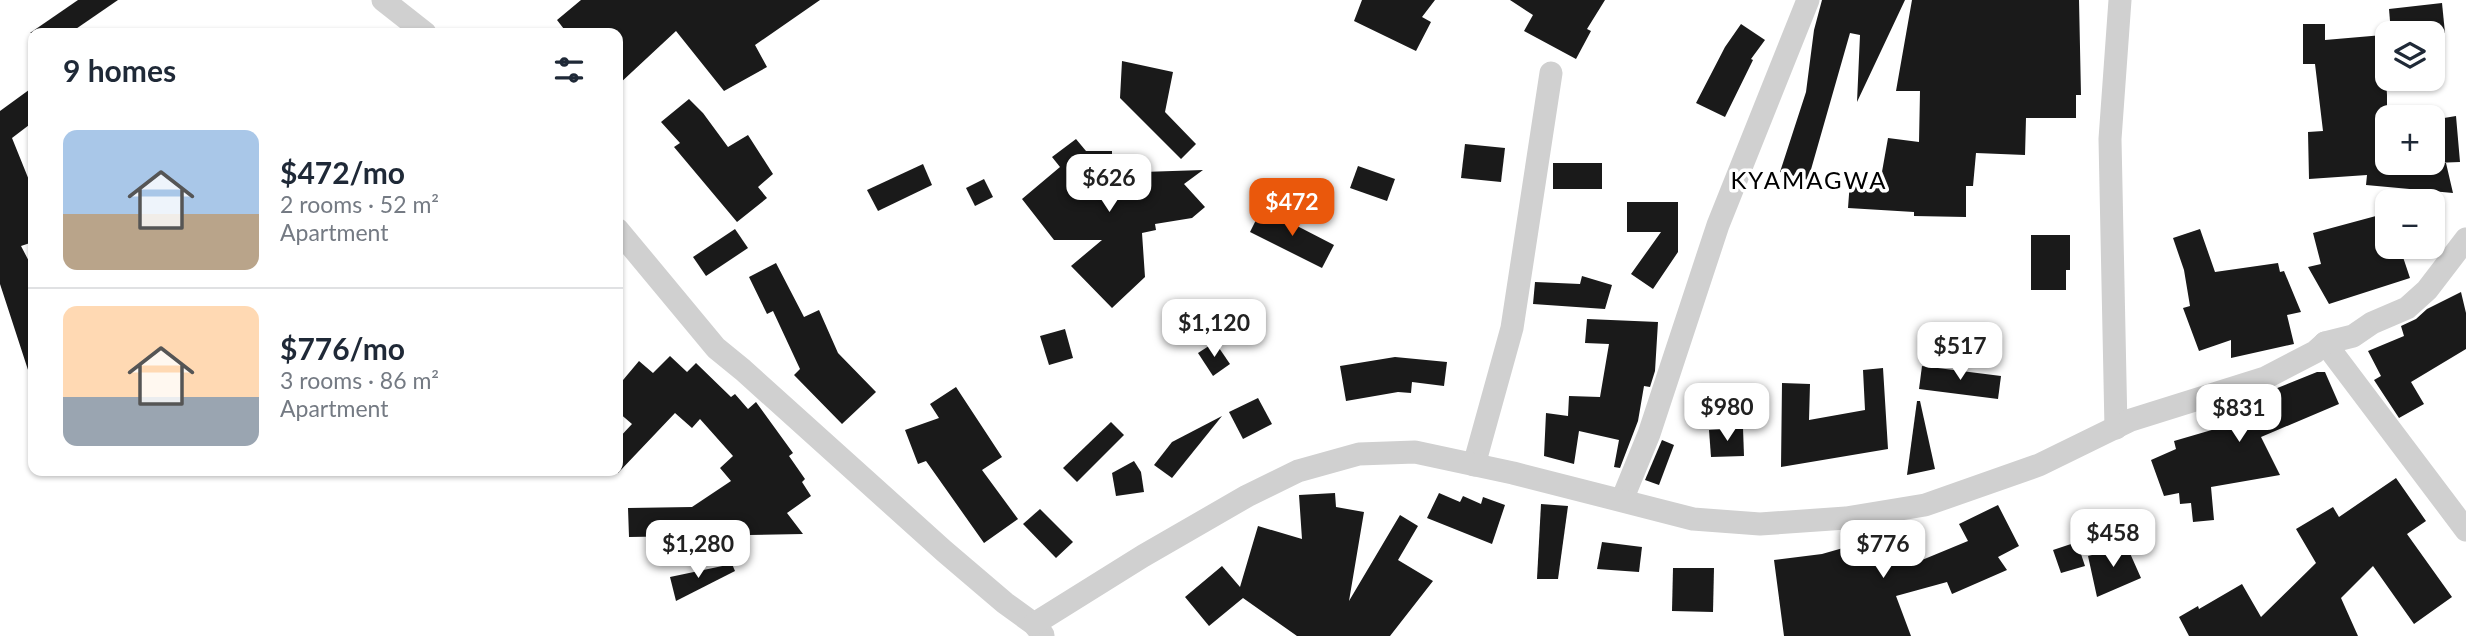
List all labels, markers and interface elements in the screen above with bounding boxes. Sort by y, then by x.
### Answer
map controls [2375,21,2445,259]
button: layers [2375,21,2445,91]
icon: filters [550,51,588,89]
text: 9 homes [63,52,176,88]
button: + [2375,105,2445,175]
text: $472/mo [280,154,405,190]
pin: $626 [1068,154,1150,214]
icon: home [119,158,203,242]
text: $626 [1082,163,1136,191]
district label: KYAMAGWA [1730,165,1888,194]
pin: $472 [1251,178,1333,238]
text: $472 [1265,187,1319,215]
button: − [2375,189,2445,259]
text: 2 rooms · 52 m² [280,190,439,218]
text: Apartment [280,218,388,246]
pin: $1,120 [1157,300,1271,359]
text: $1,120 [1178,308,1250,336]
pin: $517 [1919,322,2001,382]
text: $776/mo [280,330,405,366]
text: $517 [1933,331,1987,359]
icon: home [119,334,203,418]
text: 3 rooms · 86 m² [280,366,439,394]
pin: $980 [1686,384,1768,443]
pin: $831 [2198,384,2280,444]
text: $980 [1700,392,1754,420]
text: $831 [2212,393,2266,421]
text: Apartment [280,394,388,422]
pin: $458 [2072,510,2154,569]
text: $458 [2086,518,2140,546]
pin: $1,280 [641,520,755,580]
pin: $776 [1842,520,1924,580]
text: $1,280 [662,529,734,557]
text: $776 [1856,529,1910,557]

